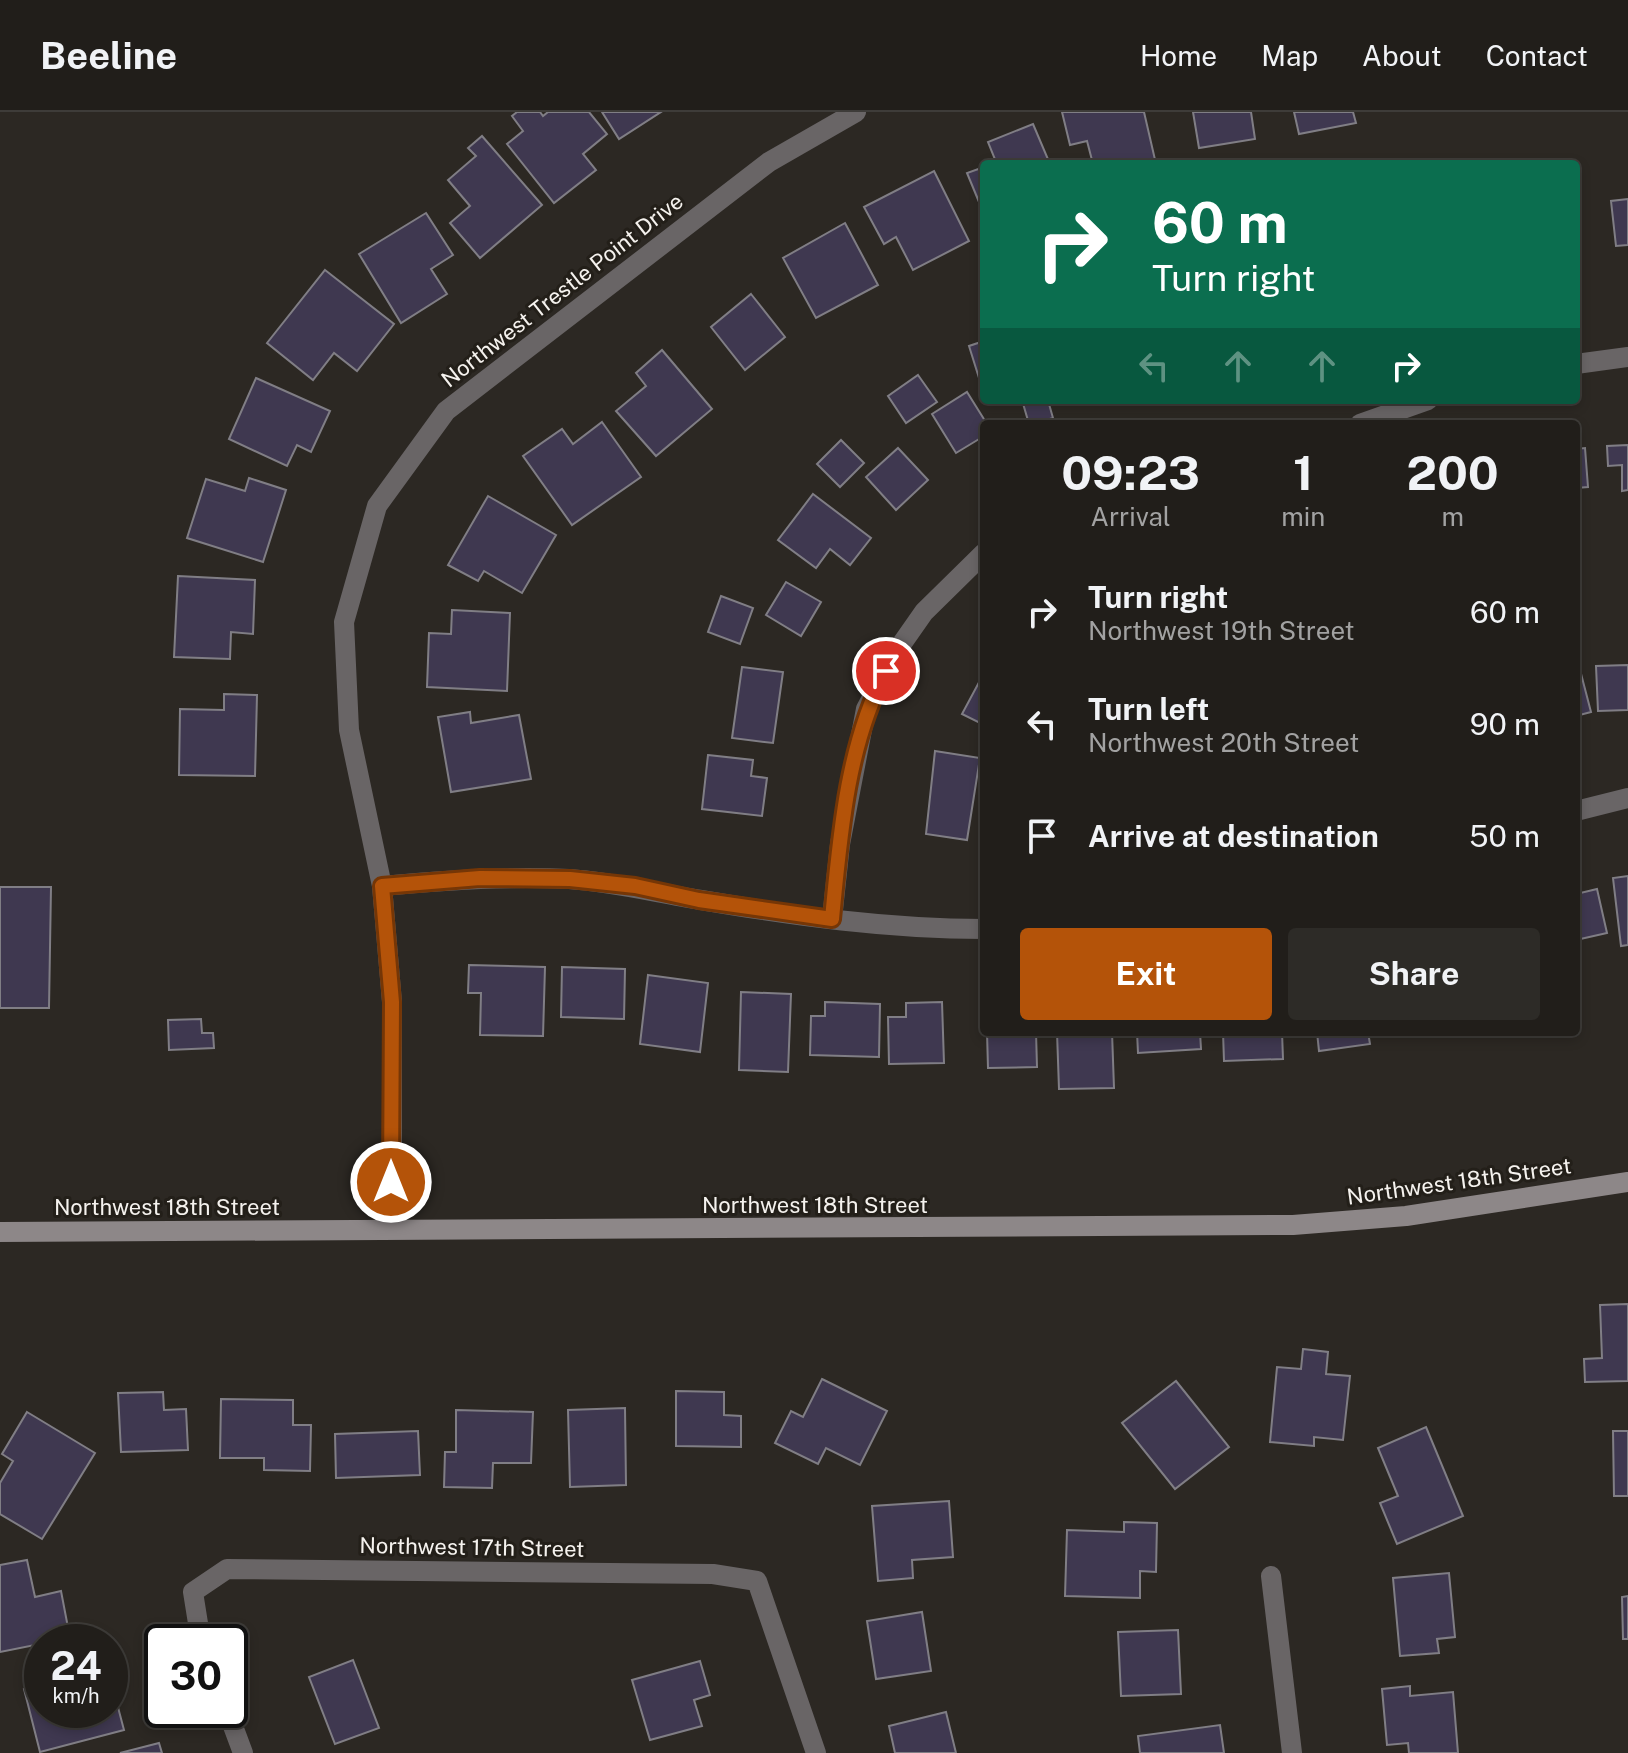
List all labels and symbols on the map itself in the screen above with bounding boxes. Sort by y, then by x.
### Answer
street label: Northwest Trestle Point Drive [436,188,688,392]
pin [852,637,920,705]
position arrow [349,1140,433,1224]
street label: Northwest 18th Street [1345,1152,1573,1210]
street label: Northwest 18th Street [702,1192,928,1218]
street label: Northwest 18th Street [54,1194,280,1220]
street label: Northwest 17th Street [359,1532,585,1562]
speed limit sign: 30 [144,1624,248,1728]

